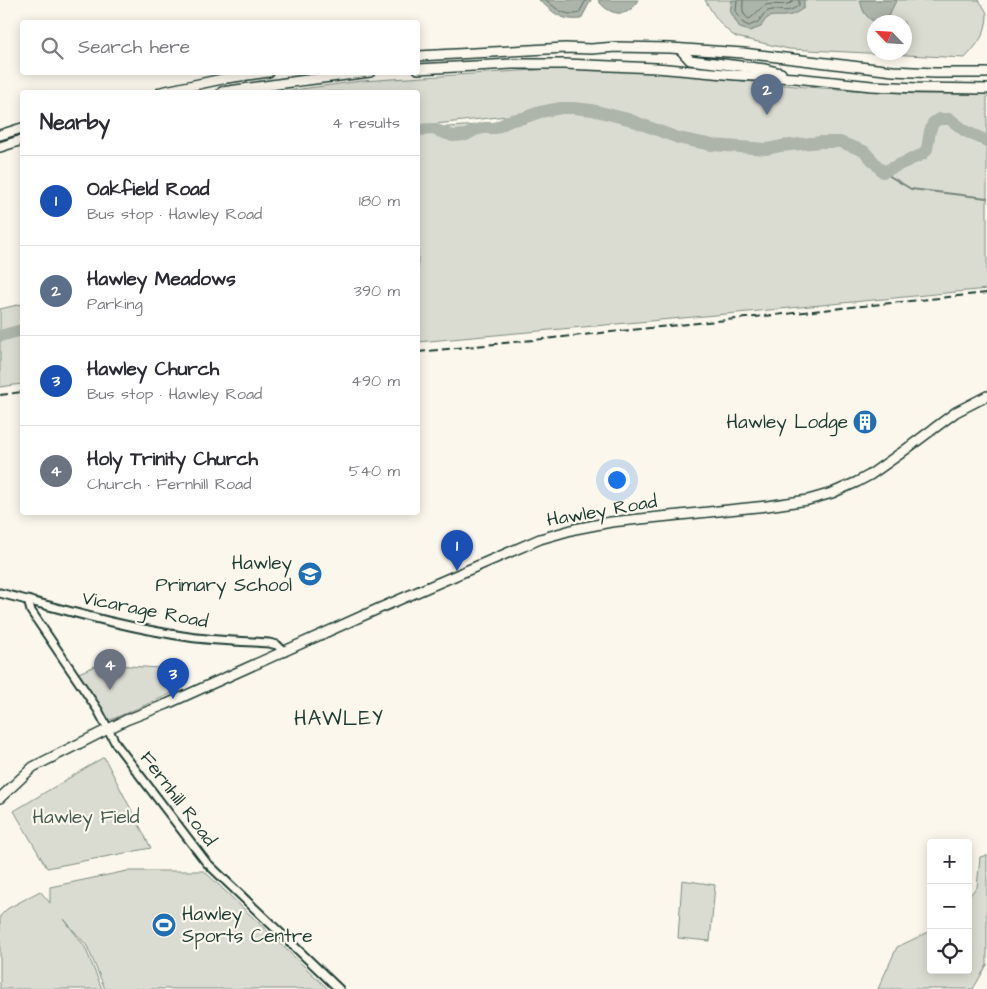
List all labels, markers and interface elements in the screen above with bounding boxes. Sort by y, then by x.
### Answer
north arrow [867,15,912,60]
search box [20,20,420,75]
icon: search [38,34,66,62]
text: Search here [78,34,190,61]
pin: 2 [751,74,783,115]
text: Nearby [40,108,110,137]
text: 4 results [332,112,400,134]
text: Oakfield Road [87,176,209,203]
text: 1 [55,190,57,212]
text: 180 m [359,190,400,212]
text: Bus stop · Hawley Road [87,203,262,225]
text: Hawley Meadows [87,266,236,293]
text: 2 [51,280,61,302]
text: 390 m [354,280,400,302]
text: Parking [87,293,143,315]
text: Hawley Church [87,356,219,383]
text: 3 [52,370,60,392]
text: 490 m [351,370,400,392]
text: Bus stop · Hawley Road [87,383,262,405]
place label: Hawley Lodge [727,409,848,437]
building icon: Hawley Lodge [852,409,878,435]
text: Holy Trinity Church [87,446,258,473]
text: 4 [51,460,61,482]
text: 540 m [349,460,400,482]
your location [604,467,630,493]
text: Church · Fernhill Road [87,473,251,495]
street label: Hawley Road [545,488,660,535]
pin: 1 [441,530,473,571]
place label: Hawley Primary School [156,550,293,600]
school or university icon: Hawley Primary School [297,561,323,587]
street label: Vicarage Road [79,585,211,636]
pin: 4 [94,649,126,690]
pin: 3 [157,658,189,699]
district label: HAWLEY [294,704,384,733]
street label: Fernhill Road [133,746,223,852]
park label: Hawley Field [33,804,140,832]
map controls [927,839,972,974]
button: + [927,839,972,884]
button: − [927,884,972,929]
place label: Hawley Sports Centre [182,901,312,950]
sports icon: Hawley Sports Centre [151,912,177,938]
button: locate [927,929,972,974]

